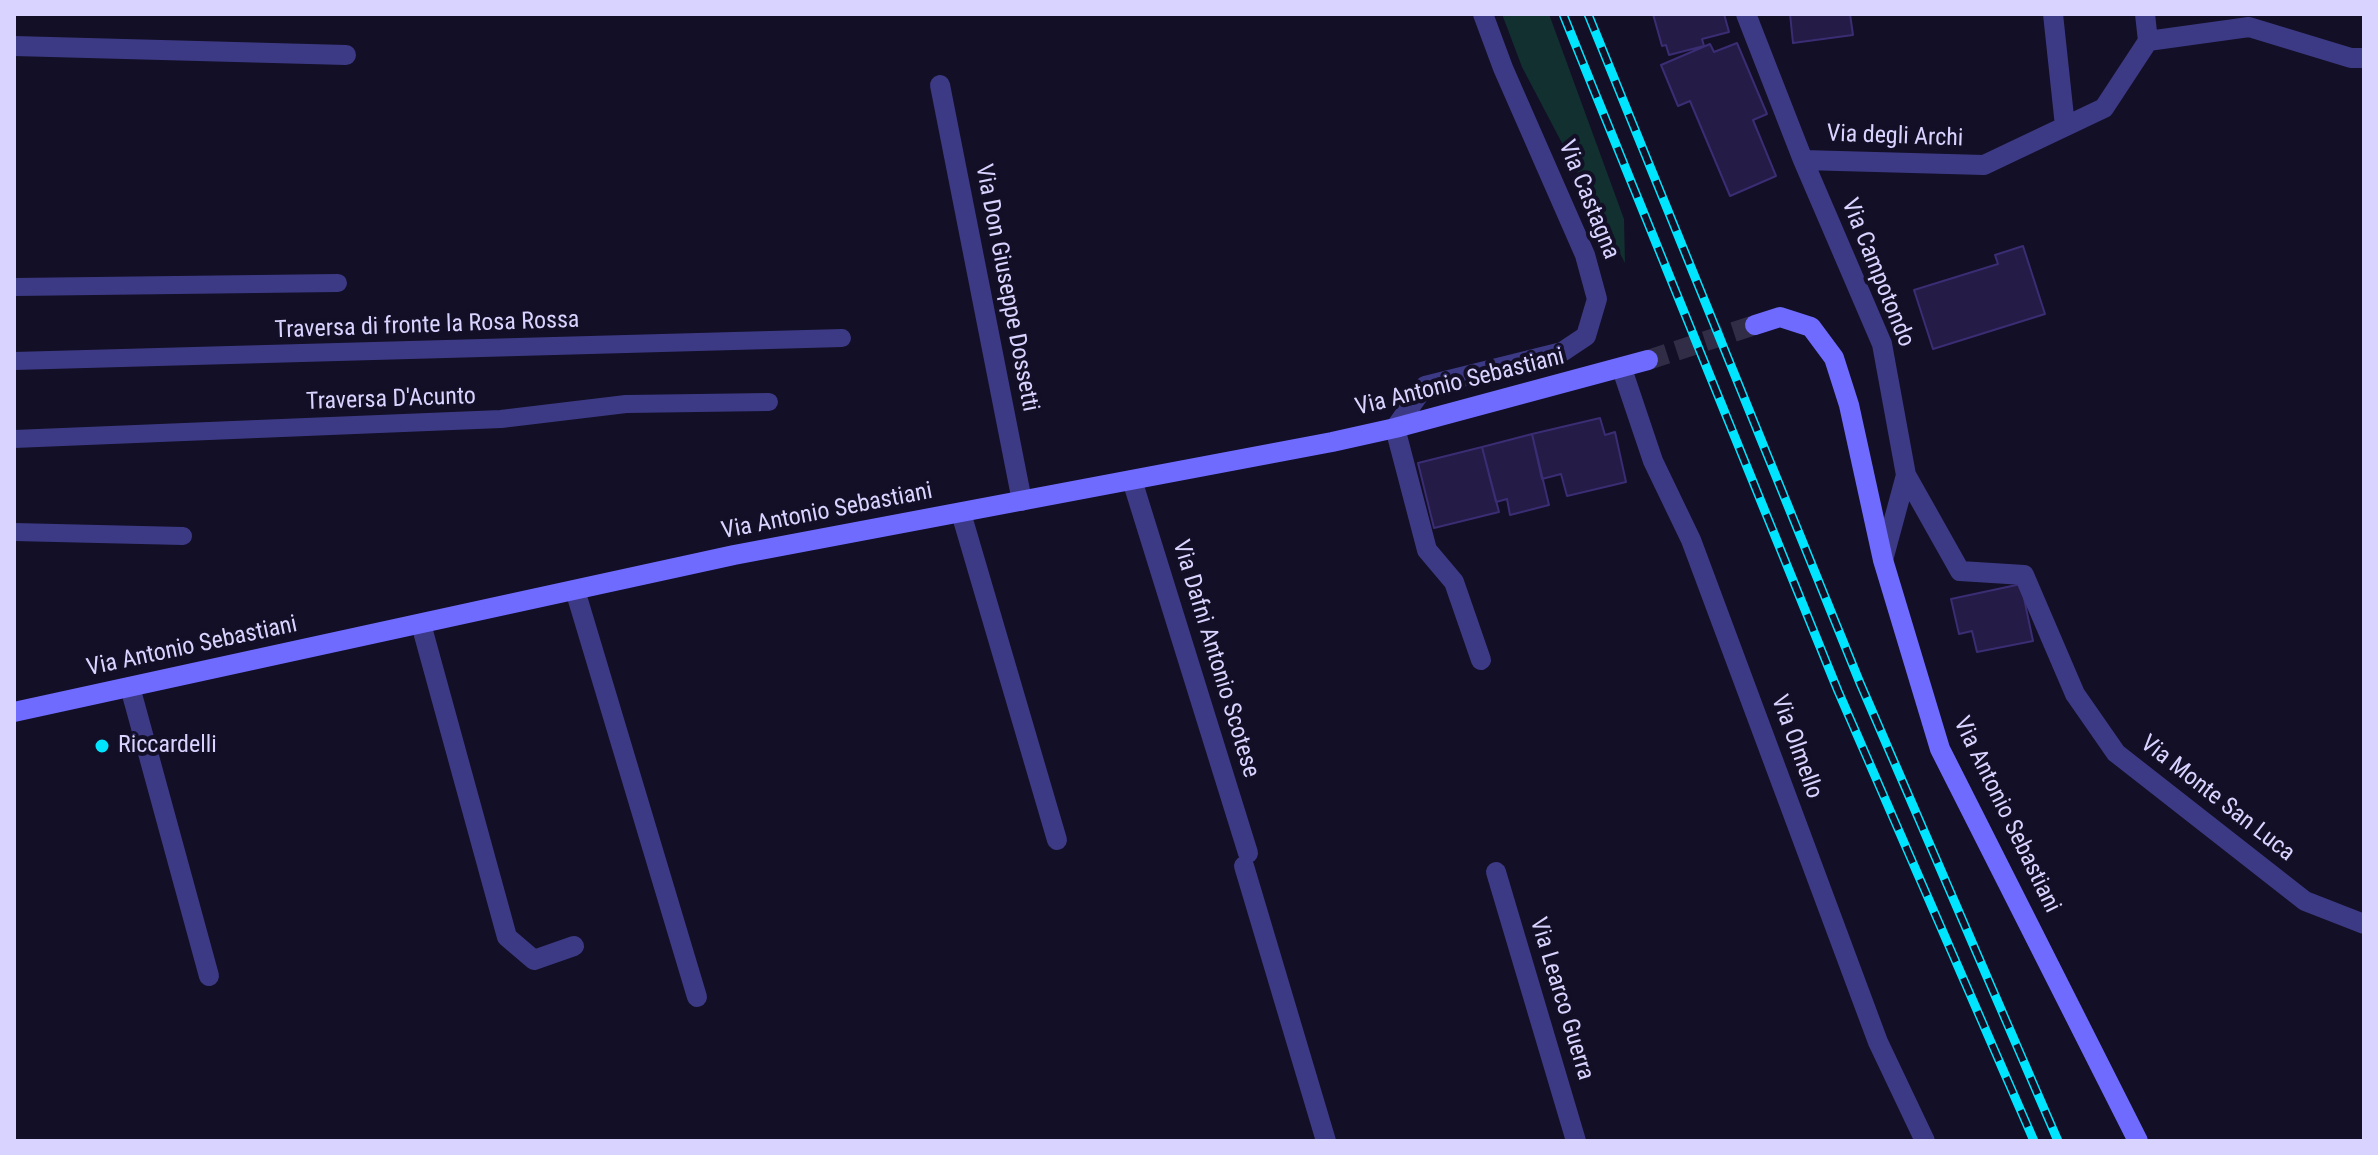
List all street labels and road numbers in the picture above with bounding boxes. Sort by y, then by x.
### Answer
street label: Via degli Archi [1826,120,1964,154]
street label: Via Castagna [1551,136,1625,264]
street label: Via Don Giuseppe Dossetti [968,162,1044,414]
street label: Via Campotondo [1834,195,1920,351]
street label: Traversa di fronte la Rosa Rossa [274,306,580,346]
street label: Via Antonio Sebastiani [1353,343,1567,423]
street label: Traversa D'Acunto [306,383,476,417]
street label: Via Antonio Sebastiani [719,477,935,547]
street label: Via Dafni Antonio Scotese [1165,537,1265,781]
street label: Via Antonio Sebastiani [84,611,300,683]
street label: Via Olmello [1764,691,1828,803]
street label: Via Antonio Sebastiani [1946,712,2066,918]
street label: Via Monte San Luca [2134,730,2300,868]
street label: Via Learco Guerra [1523,914,1599,1084]

